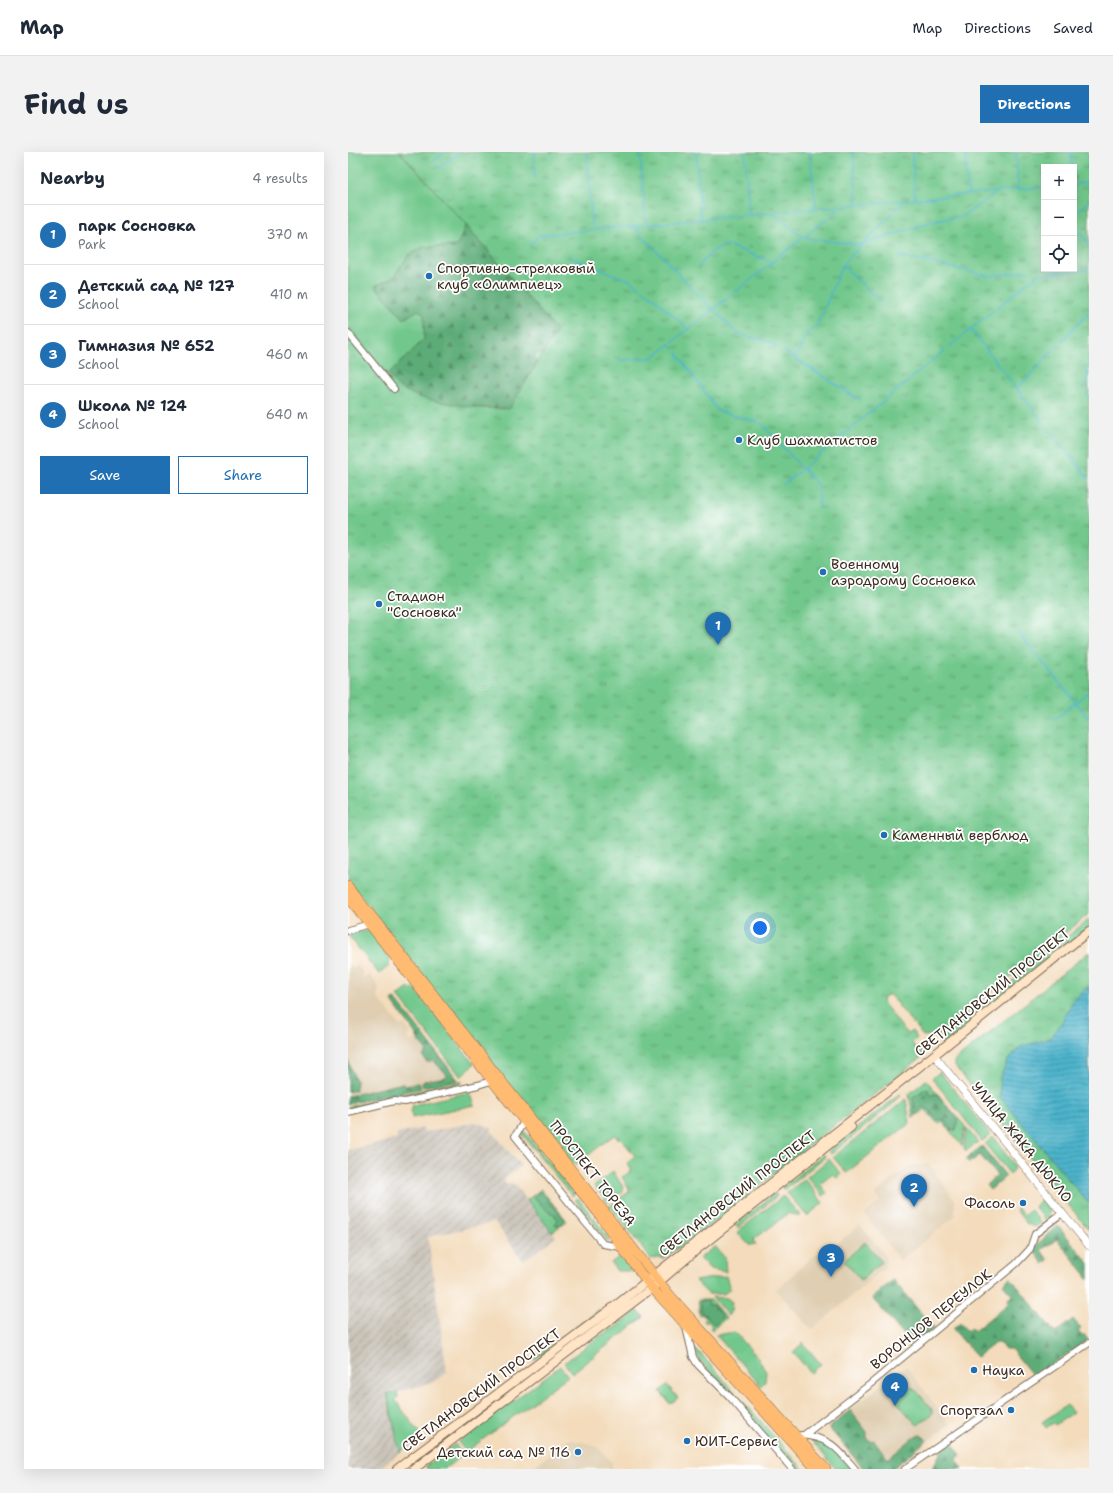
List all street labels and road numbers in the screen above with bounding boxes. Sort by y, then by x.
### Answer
street label: СВЕТЛАНОВСКИЙ ПРОСПЕКТ [911,924,1073,1060]
street label: УЛИЦА ЖАКА ДЮКЛО [968,1078,1076,1206]
street label: ПРОСПЕКТ ТОРЕЗА [546,1117,640,1229]
street label: СВЕТЛАНОВСКИЙ ПРОСПЕКТ [655,1126,819,1260]
street label: ВОРОНЦОВ ПЕРЕУЛОК [867,1265,995,1373]
street label: СВЕТЛАНОВСКИЙ ПРОСПЕКТ [398,1324,564,1456]

